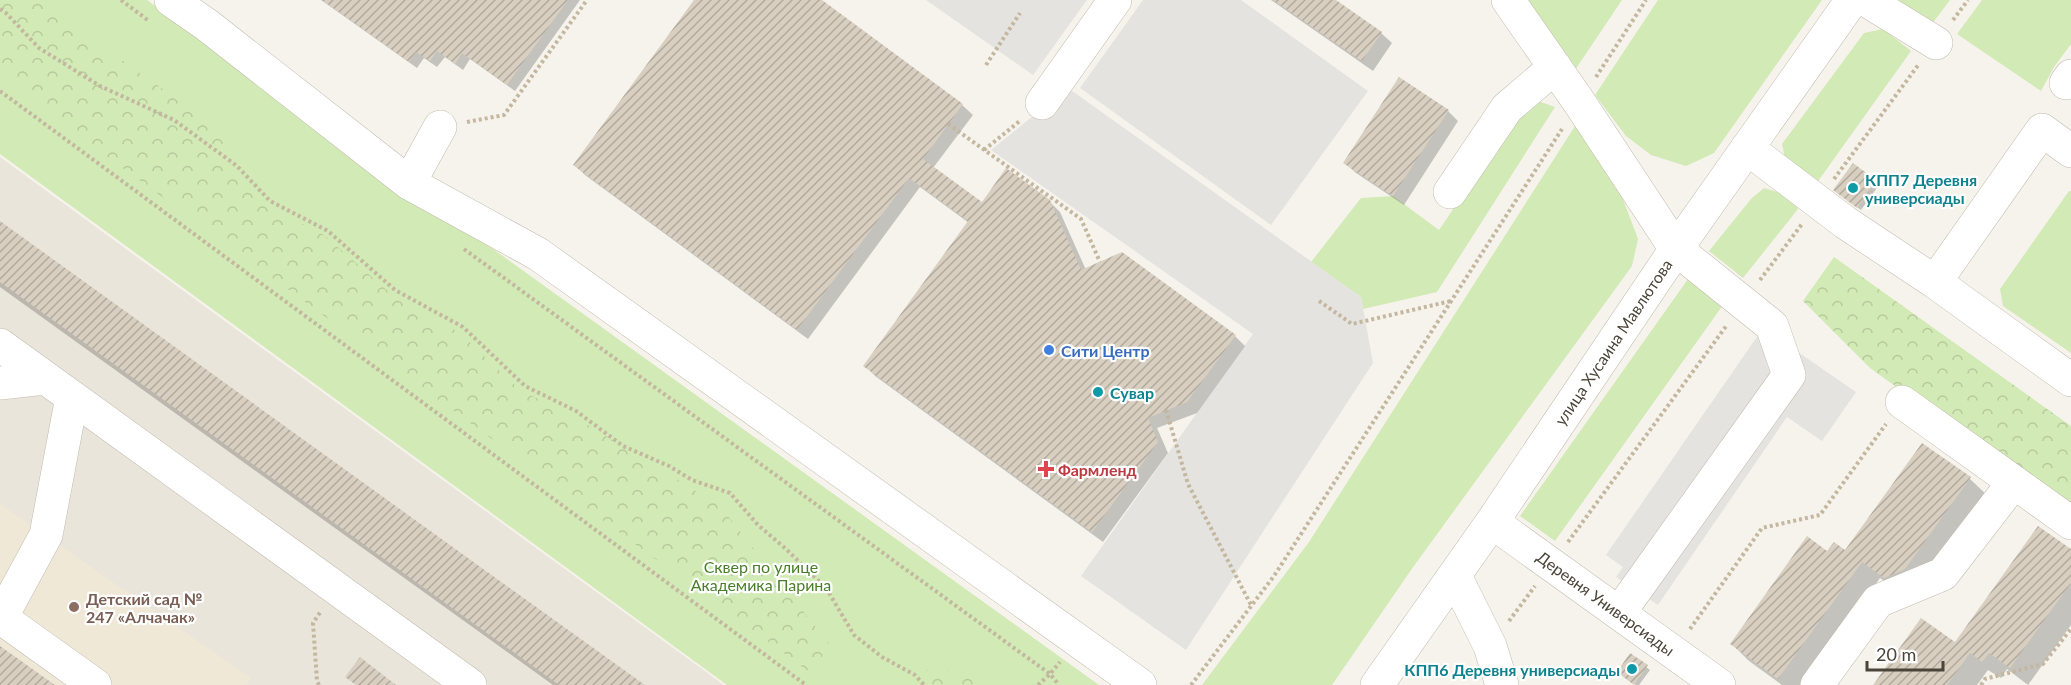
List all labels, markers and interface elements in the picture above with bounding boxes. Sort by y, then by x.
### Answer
place label: КПП7 Деревня универсиады [1865,170,1977,207]
marker: КПП7 Деревня универсиады [1846,181,1860,195]
street label: улица Хусаина Мавлютова [1550,255,1676,429]
place label: Сити Центр [1061,341,1150,360]
marker: Сити Центр [1042,343,1056,357]
place label: Сувар [1110,383,1154,402]
marker: Сувар [1091,385,1105,399]
place label: Фармленд [1058,460,1137,479]
marker: Фармленд [1039,462,1053,476]
street label: Деревня Универсиады [1533,547,1679,659]
park label: Сквер по улице Академика Парина [691,557,831,594]
place label: Детский сад № 247 «Алчачак» [86,589,203,626]
marker: Детский сад № 247 «Алчачак» [67,600,81,614]
scale bar [1867,634,1944,672]
text: 20 m [1876,643,1916,665]
place label: КПП6 Деревня универсиады [1404,660,1620,679]
marker: КПП6 Деревня универсиады [1625,662,1639,676]

